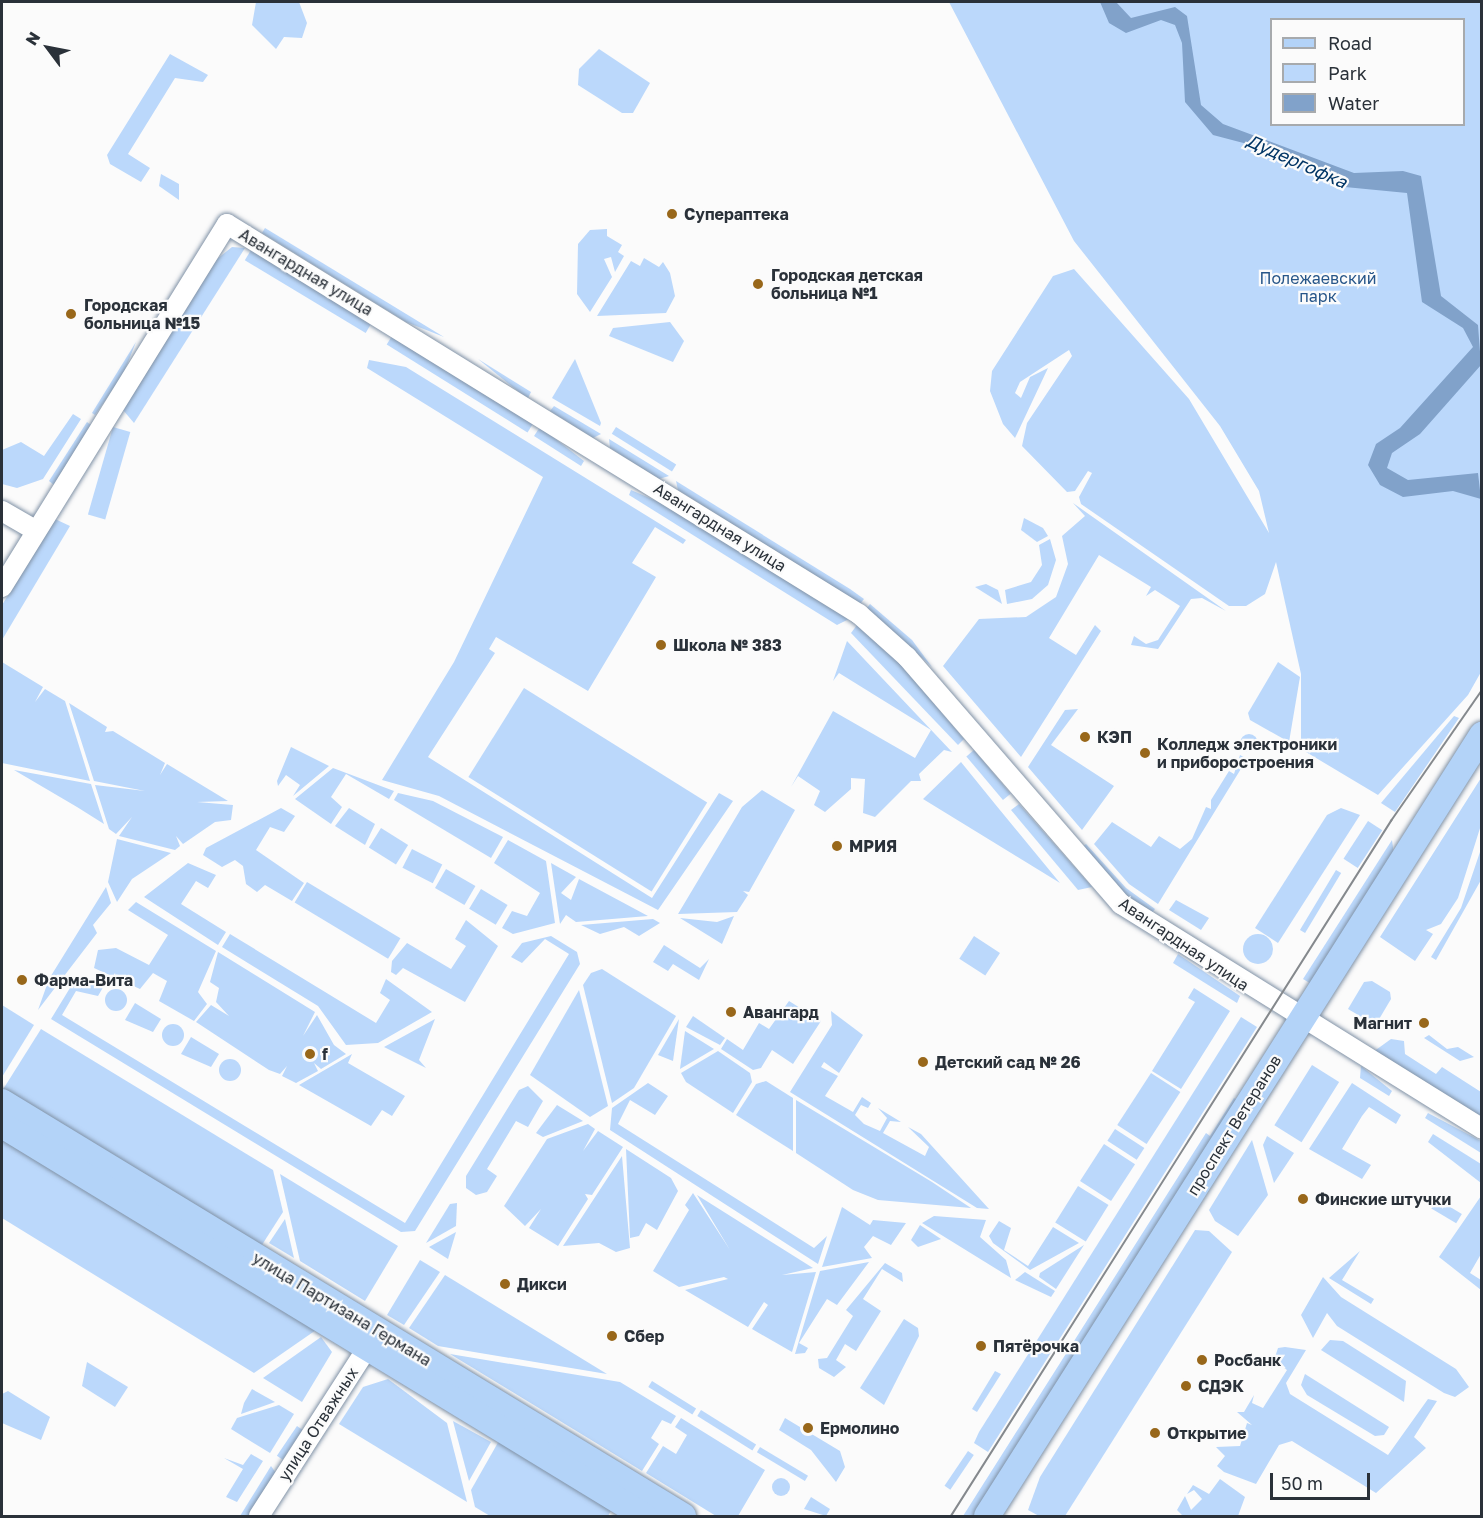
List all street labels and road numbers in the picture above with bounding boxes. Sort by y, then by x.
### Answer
street label: Авангардная улица [236,224,376,320]
street label: Авангардная улица [650,478,790,576]
street label: Авангардная улица [1115,893,1253,995]
street label: проспект Ветеранов [1183,1051,1285,1199]
street label: улица Партизана Германа [249,1248,435,1370]
street label: улица Отважных [274,1364,362,1484]

